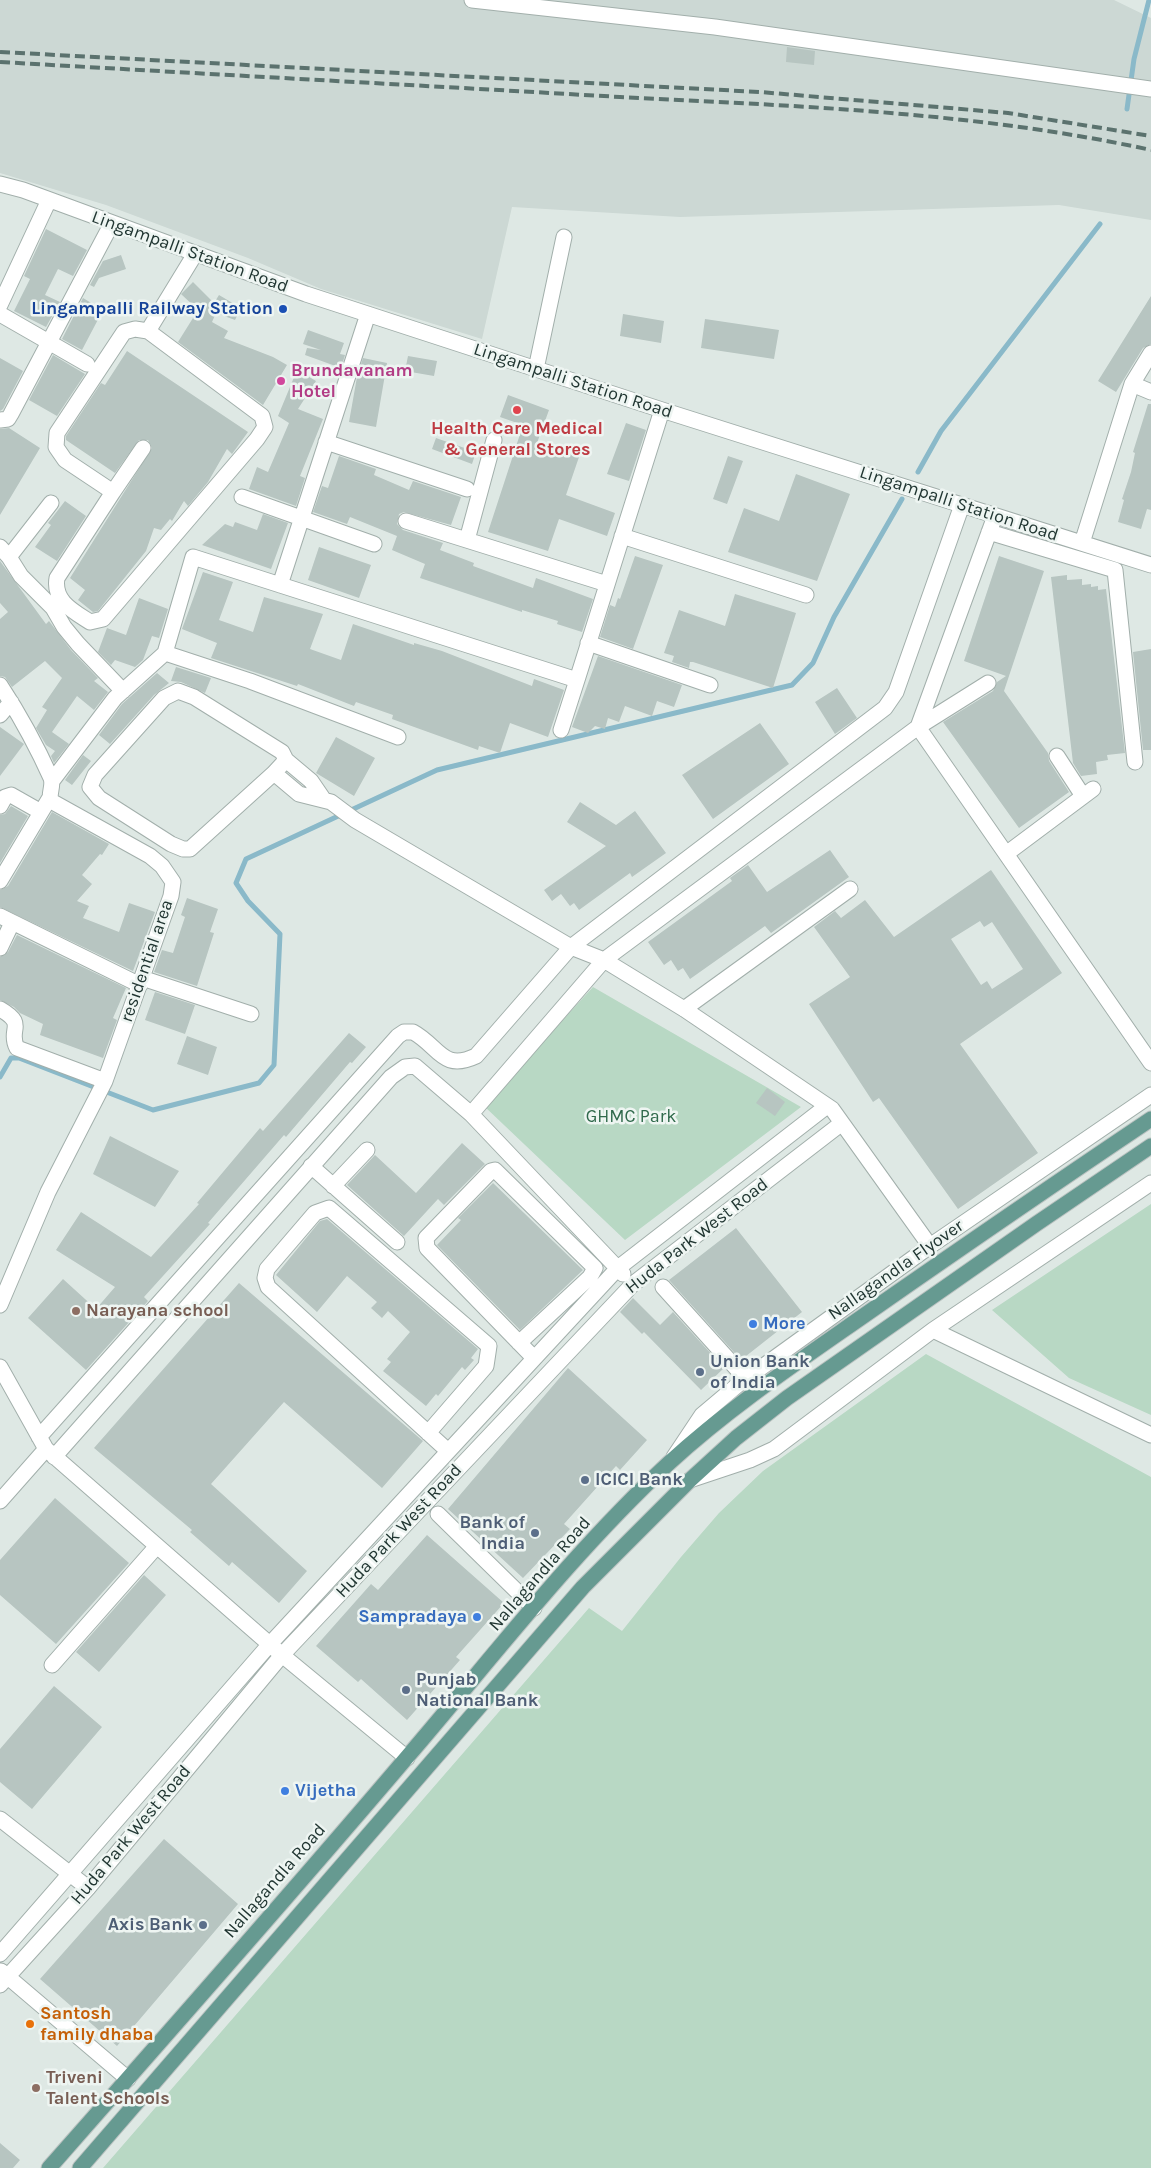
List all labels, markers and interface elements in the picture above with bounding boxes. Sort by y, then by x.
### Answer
street label: Lingampalli Station Road [89,206,291,298]
place label: Lingampalli Railway Station [31,298,273,320]
marker: Lingampalli Railway Station [277,303,289,315]
street label: Lingampalli Station Road [471,339,675,423]
place label: Brundavanam Hotel [291,360,413,402]
marker: Brundavanam Hotel [275,375,287,387]
marker: Health Care Medical & General Stores [511,404,523,416]
place label: Health Care Medical & General Stores [431,418,603,460]
street label: Lingampalli Station Road [857,462,1061,546]
street label: residential area [116,897,178,1025]
park label: GHMC Park [586,1106,676,1128]
street label: Huda Park West Road [621,1174,773,1298]
street label: Nallagandla Flyover [824,1215,968,1325]
place label: Narayana school [86,1300,229,1322]
marker: Narayana school [70,1305,82,1317]
place label: More [763,1313,806,1335]
marker: More [747,1318,759,1330]
place label: Union Bank of India [710,1351,810,1394]
marker: Union Bank of India [694,1366,706,1378]
street label: Huda Park West Road [331,1460,467,1602]
place label: ICICI Bank [595,1469,683,1491]
marker: ICICI Bank [579,1474,591,1486]
place label: Bank of India [460,1512,525,1555]
street label: Nallagandla Road [484,1512,596,1636]
marker: Bank of India [529,1527,541,1539]
place label: Sampradaya [358,1606,467,1628]
marker: Sampradaya [471,1611,483,1623]
place label: Punjab National Bank [416,1669,538,1712]
marker: Punjab National Bank [400,1684,412,1696]
street label: Huda Park West Road [66,1761,196,1909]
place label: Vijetha [295,1780,356,1802]
marker: Vijetha [279,1785,291,1797]
street label: Nallagandla Road [219,1819,331,1943]
place label: Axis Bank [108,1914,193,1936]
marker: Axis Bank [197,1919,209,1931]
place label: Santosh family dhaba [40,2003,154,2046]
marker: Santosh family dhaba [24,2018,36,2030]
place label: Triveni Talent Schools [46,2067,170,2110]
marker: Triveni Talent Schools [30,2082,42,2094]

